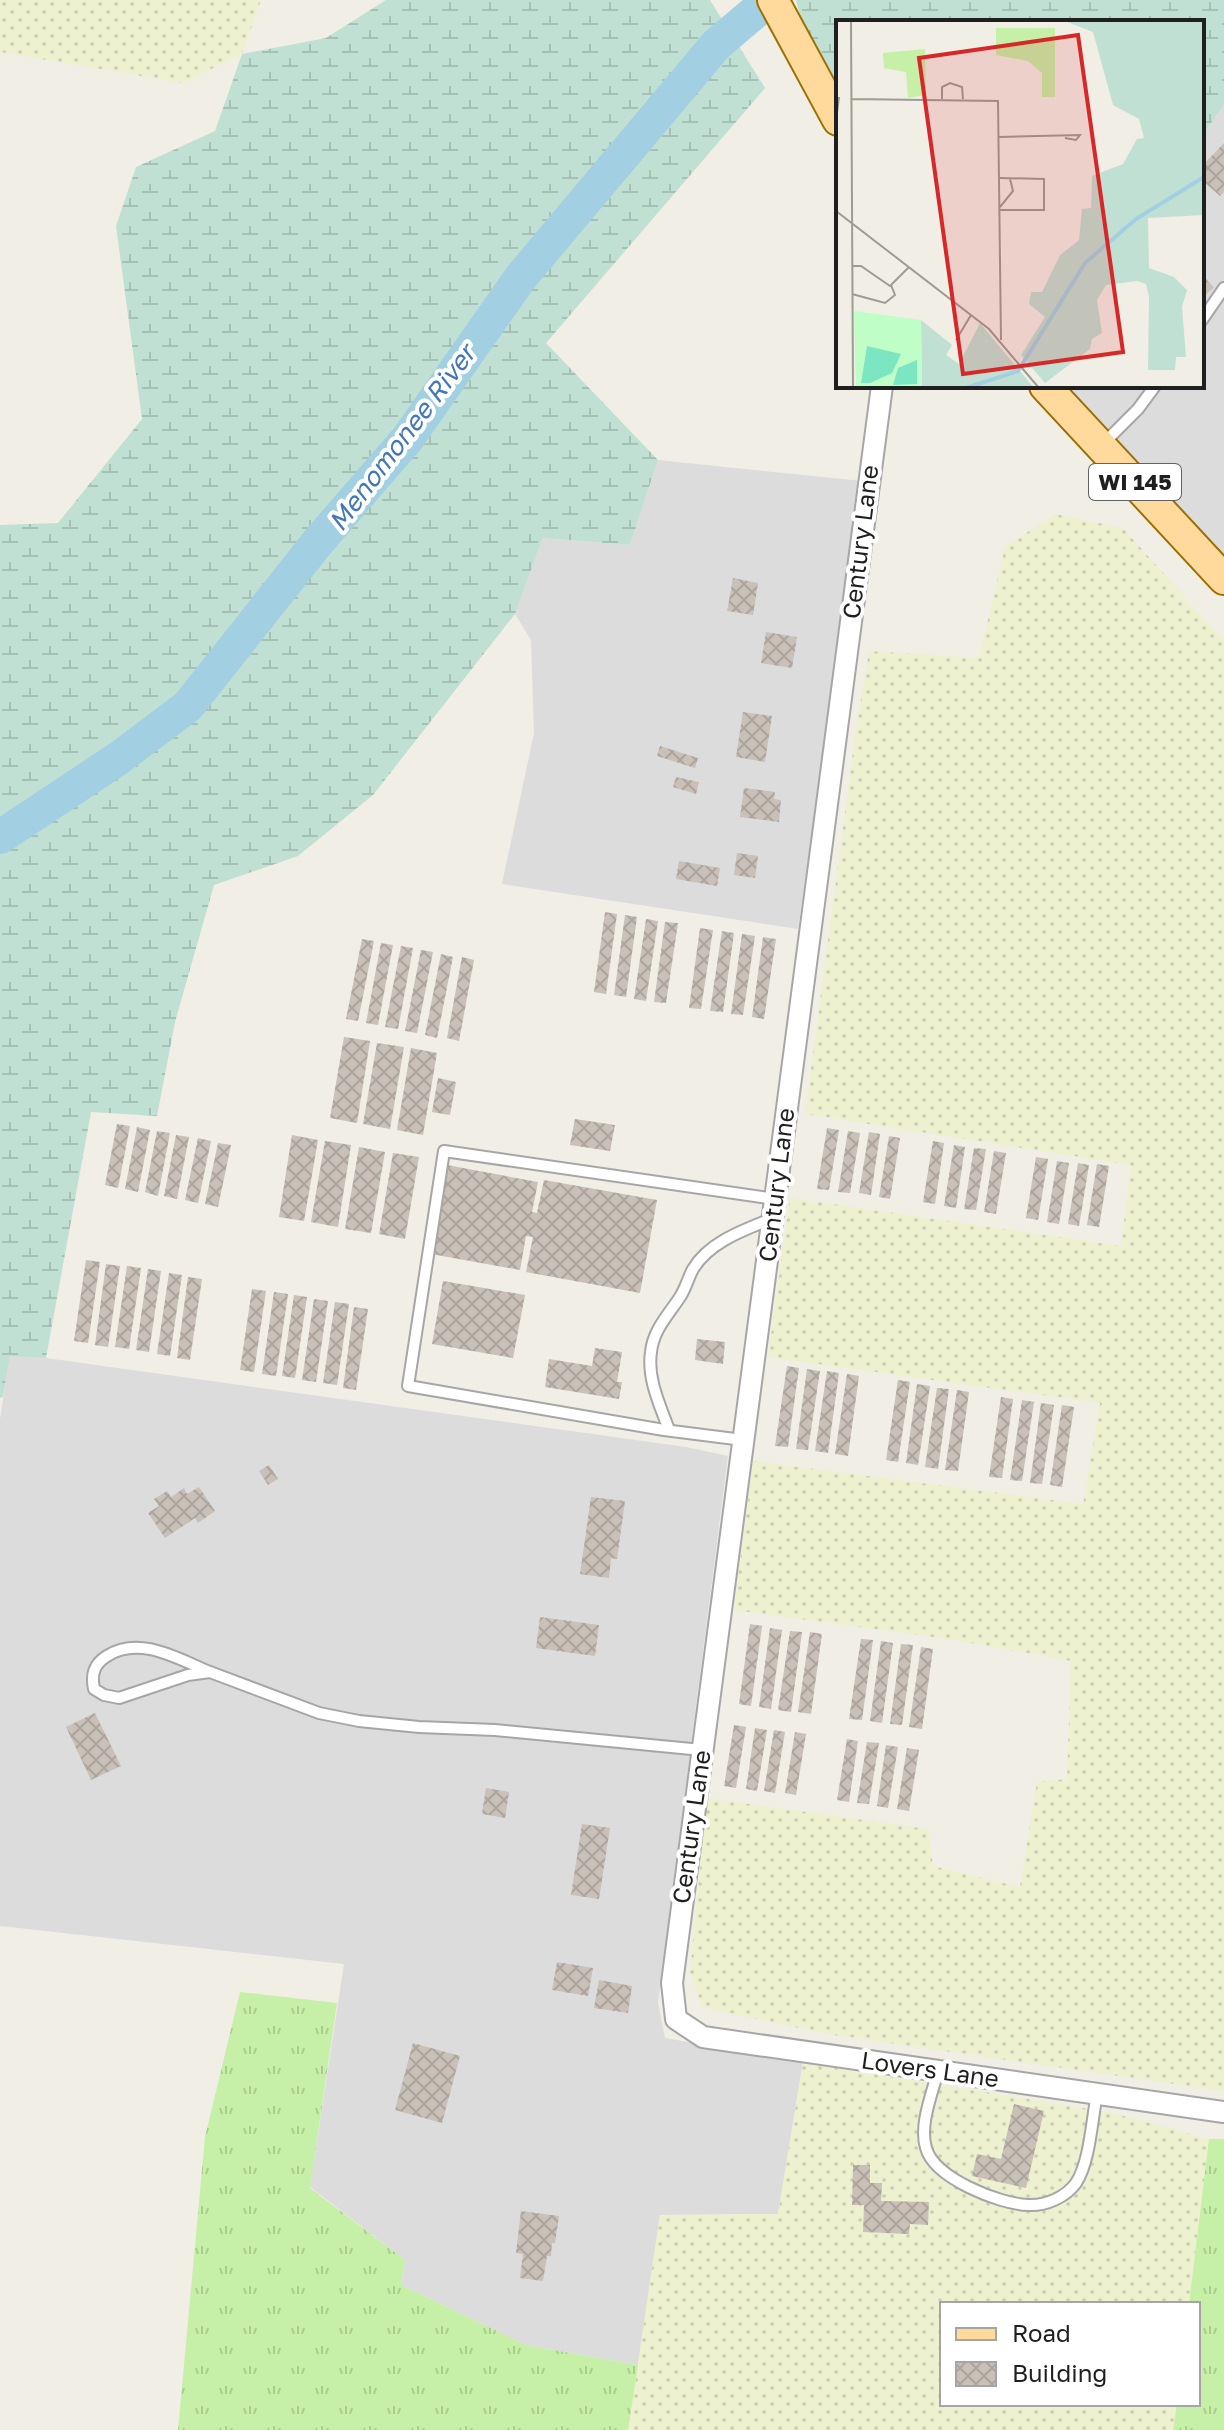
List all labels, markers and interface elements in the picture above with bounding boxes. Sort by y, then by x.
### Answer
inset map [836,20,1204,388]
water label: Menomonee River [322,336,484,537]
street label: Century Lane [836,463,883,620]
road number: WI 145 [1089,464,1181,500]
street label: Century Lane [752,1106,799,1263]
street label: Century Lane [665,1748,716,1905]
street label: Lovers Lane [860,2045,1001,2093]
legend [940,2302,1200,2406]
text: Road [1012,2318,1071,2347]
text: Building [1012,2358,1107,2387]

